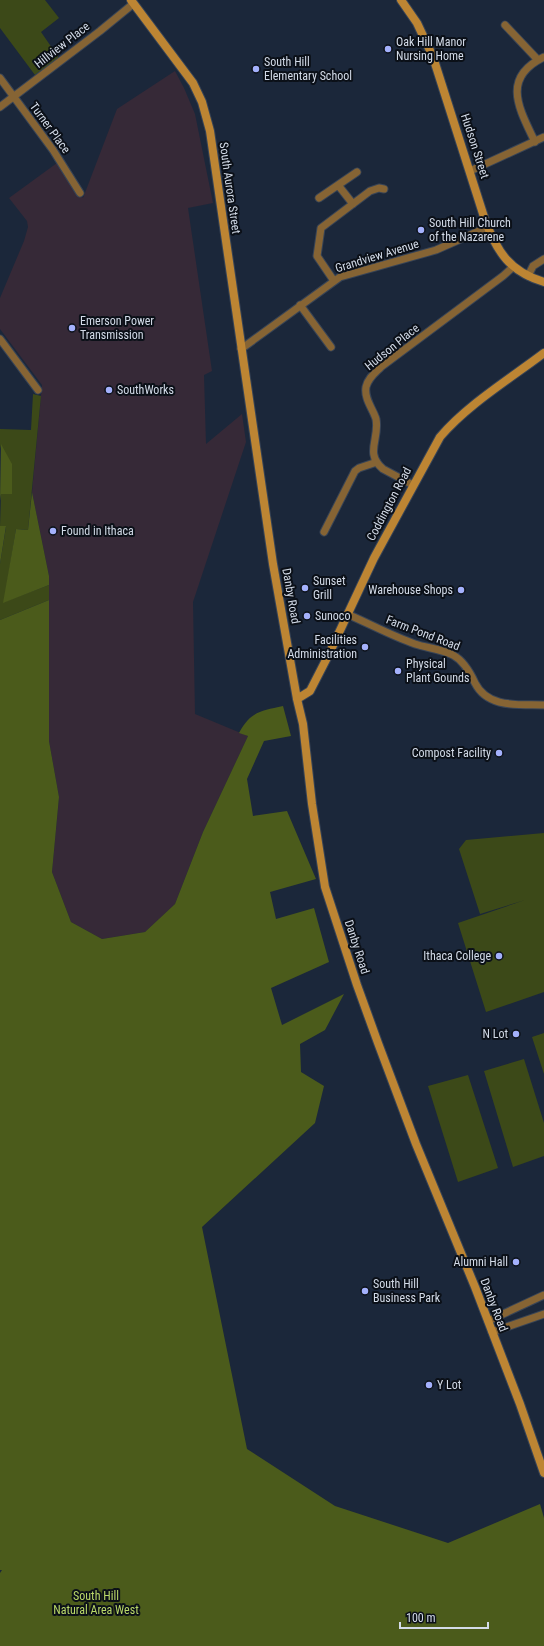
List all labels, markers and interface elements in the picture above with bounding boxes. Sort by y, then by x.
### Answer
street label: Hillview Place [32,19,93,71]
place label: Oak Hill Manor Nursing Home [396,35,466,63]
marker: Oak Hill Manor Nursing Home [383,44,393,54]
place label: South Hill Elementary School [264,55,352,83]
marker: South Hill Elementary School [251,64,261,74]
street label: Turner Place [27,100,73,156]
street label: Hudson Street [458,112,492,181]
street label: South Aurora Street [217,141,243,235]
place label: South Hill Church of the Nazarene [429,216,511,244]
marker: South Hill Church of the Nazarene [416,225,426,235]
street label: Grandview Avenue [334,237,421,275]
place label: Emerson Power Transmission [80,314,154,342]
street label: Hudson Place [362,321,422,373]
marker: Emerson Power Transmission [67,323,77,333]
place label: SouthWorks [117,383,174,397]
marker: SouthWorks [104,385,114,395]
street label: Coddington Road [364,465,414,543]
place label: Found in Ithaca [61,524,134,538]
marker: Found in Ithaca [48,526,58,536]
street label: Danby Road [279,567,303,625]
place label: Sunset Grill [313,574,346,602]
marker: Sunset Grill [300,583,310,593]
place label: Warehouse Shops [368,583,453,597]
marker: Warehouse Shops [456,585,466,595]
place label: Sunoco [315,609,350,623]
marker: Sunoco [302,611,312,621]
street label: Farm Pond Road [384,612,462,654]
place label: Facilities Administration [287,633,357,661]
marker: Facilities Administration [360,642,370,652]
place label: Physical Plant Gounds [406,657,469,685]
marker: Physical Plant Gounds [393,666,403,676]
place label: Compost Facility [412,746,491,760]
marker: Compost Facility [494,748,504,758]
street label: Danby Road [342,918,372,976]
place label: Ithaca College [423,949,491,963]
marker: Ithaca College [494,951,504,961]
place label: N Lot [483,1027,508,1041]
marker: N Lot [511,1029,521,1039]
place label: Alumni Hall [453,1255,508,1269]
marker: Alumni Hall [511,1257,521,1267]
street label: Danby Road [477,1276,511,1334]
place label: South Hill Business Park [373,1277,441,1305]
marker: South Hill Business Park [360,1286,370,1296]
place label: Y Lot [437,1378,462,1392]
marker: Y Lot [424,1380,434,1390]
park label: South Hill Natural Area West [53,1589,139,1617]
scale bar [400,1604,488,1630]
text: 100 m [406,1611,436,1625]

